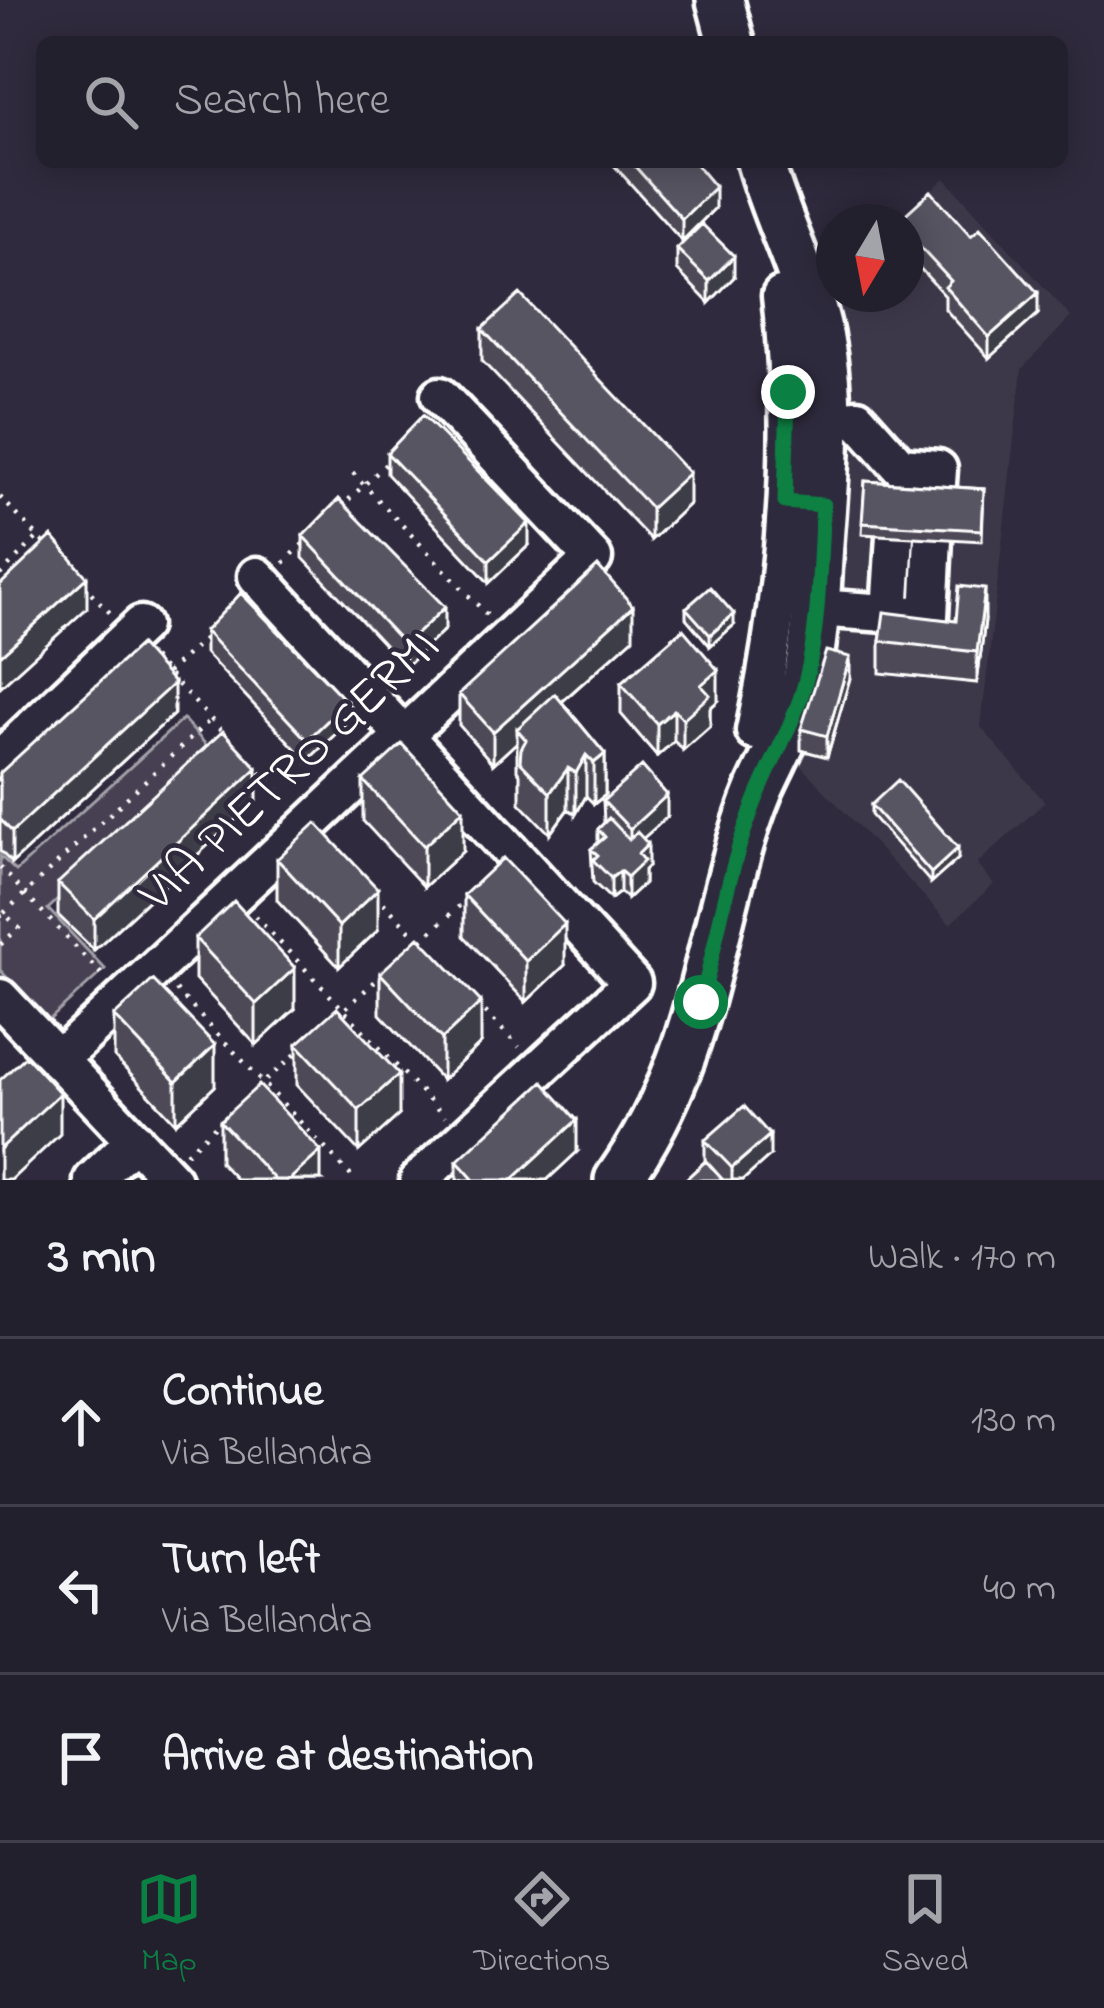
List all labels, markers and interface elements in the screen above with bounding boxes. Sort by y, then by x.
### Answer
search box [36,36,1068,168]
icon: search [78,69,144,135]
text: Search here [174,69,390,135]
north arrow [816,204,924,312]
route end [761,365,815,419]
street label: VIA PIETRO GERMI [123,612,458,932]
route start [674,975,728,1029]
text: 3 min [48,1221,156,1296]
text: Walk · 170 m [868,1230,1056,1287]
text: Continue [162,1360,323,1426]
icon: ahead [48,1389,114,1455]
text: 130 m [971,1393,1056,1450]
text: Via Bellandra [162,1426,372,1483]
text: Turn left [162,1528,320,1594]
icon: left [48,1557,114,1623]
text: 40 m [983,1561,1056,1618]
text: Via Bellandra [162,1594,372,1651]
icon: arrive [48,1725,114,1791]
text: Arrive at destination [162,1725,533,1791]
tab: Map [136,1866,202,1986]
tab: Directions [473,1866,611,1986]
tab: Saved [882,1866,968,1986]

